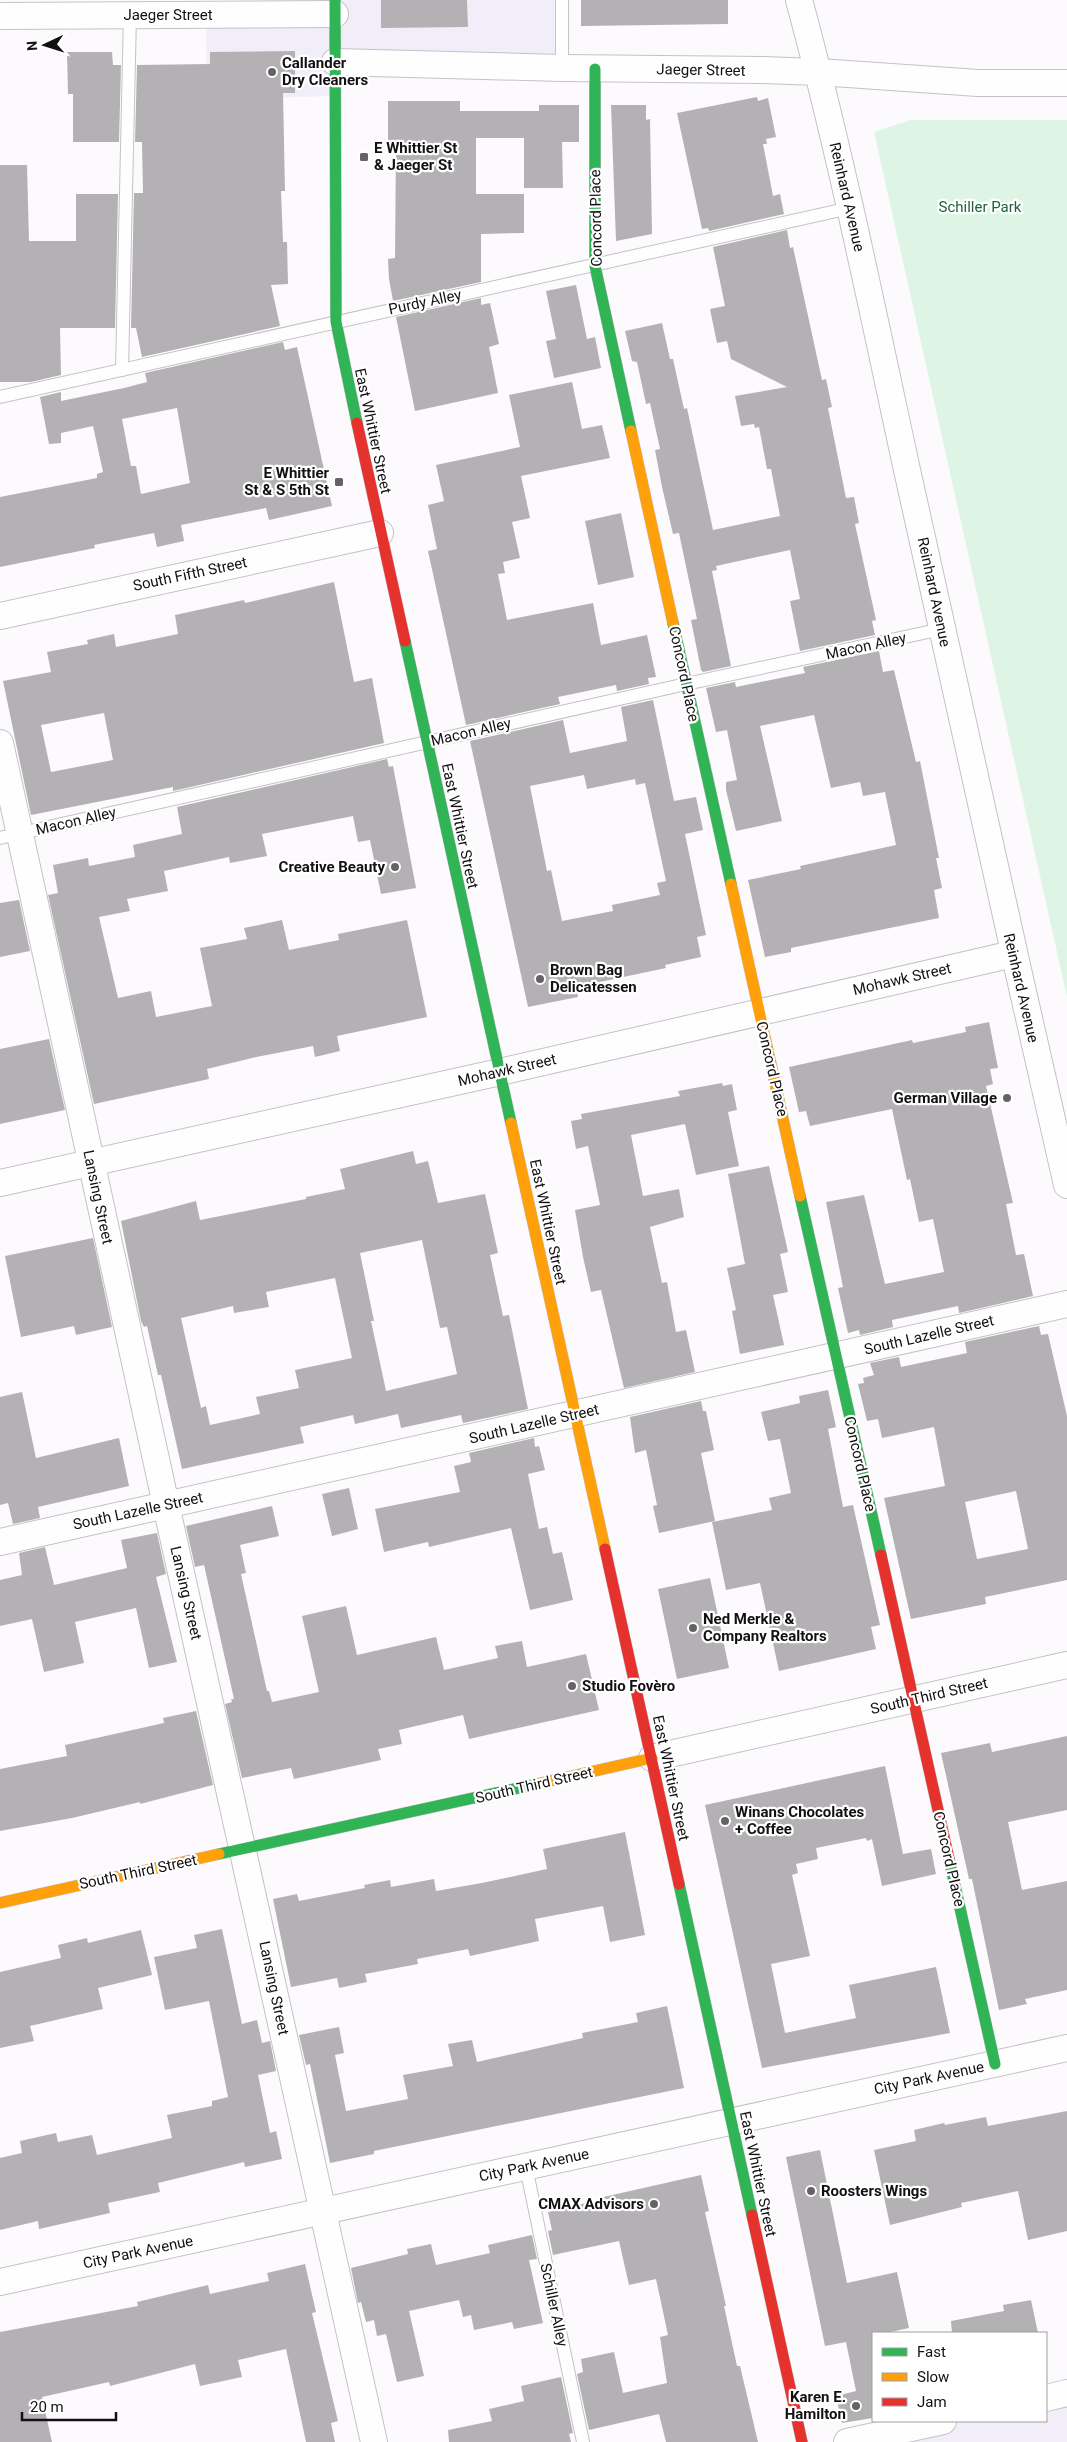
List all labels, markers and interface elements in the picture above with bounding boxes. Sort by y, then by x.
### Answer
street label: Jaeger Street [123,6,213,24]
north arrow [20,20,70,70]
text: N [24,40,40,51]
place label: Callander Dry Cleaners [282,54,369,89]
street label: Jaeger Street [656,60,746,80]
marker: Callander Dry Cleaners [266,66,278,78]
place label: E Whittier St & Jaeger St [374,139,457,174]
street label: Reinhard Avenue [826,141,868,253]
marker: E Whittier St & Jaeger St [358,151,370,163]
street label: Concord Place [586,169,606,267]
park label: Schiller Park [939,198,1022,216]
street label: Purdy Alley [387,286,463,318]
street label: East Whittier Street [351,366,395,496]
place label: E Whittier St & S 5th St [244,464,329,499]
marker: E Whittier St & S 5th St [333,476,345,488]
street label: Reinhard Avenue [914,535,954,649]
street label: South Fifth Street [131,553,249,595]
street label: Concord Place [665,625,703,723]
street label: Macon Alley [824,629,908,663]
street label: Macon Alley [429,714,513,750]
street label: East Whittier Street [438,761,482,891]
street label: Macon Alley [34,803,118,839]
place label: Creative Beauty [279,858,385,876]
marker: Creative Beauty [389,861,401,873]
street label: Reinhard Avenue [1000,932,1042,1044]
street label: Mohawk Street [851,959,953,999]
place label: Brown Bag Delicatessen [550,961,637,996]
marker: Brown Bag Delicatessen [534,973,546,985]
street label: Concord Place [752,1020,792,1118]
street label: Mohawk Street [456,1050,558,1090]
place label: German Village [894,1089,997,1107]
marker: German Village [1001,1092,1013,1104]
street label: Lansing Street [79,1148,117,1246]
street label: East Whittier Street [526,1157,570,1287]
street label: South Lazelle Street [862,1311,996,1359]
street label: South Lazelle Street [467,1400,601,1448]
street label: Concord Place [840,1415,880,1513]
street label: South Lazelle Street [71,1488,205,1534]
street label: Lansing Street [166,1544,206,1642]
place label: Ned Merkle & Company Realtors [703,1610,827,1645]
marker: Ned Merkle & Company Realtors [687,1622,699,1634]
street label: South Third Street [869,1674,990,1718]
place label: Studio Fovèro [582,1677,675,1695]
marker: Studio Fovèro [566,1680,578,1692]
street label: East Whittier Street [649,1713,693,1843]
street label: South Third Street [474,1763,595,1807]
place label: Winans Chocolates + Coffee [735,1803,865,1838]
street label: Concord Place [929,1810,969,1908]
marker: Winans Chocolates + Coffee [719,1815,731,1827]
street label: South Third Street [77,1851,199,1893]
street label: Lansing Street [255,1939,293,2037]
street label: City Park Avenue [872,2058,986,2098]
street label: East Whittier Street [736,2109,780,2239]
street label: City Park Avenue [477,2145,591,2185]
place label: Roosters Wings [821,2182,927,2200]
marker: Roosters Wings [805,2185,817,2197]
place label: CMAX Advisors [538,2195,644,2213]
marker: CMAX Advisors [648,2198,660,2210]
street label: City Park Avenue [81,2232,195,2272]
street label: Schiller Alley [536,2262,572,2348]
legend [872,2332,1047,2422]
text: Fast [917,2343,946,2361]
text: Slow [917,2368,949,2386]
place label: Karen E. Hamilton [785,2388,846,2423]
scale bar [22,2390,116,2422]
text: Jam [917,2393,947,2411]
text: 20 m [30,2398,64,2416]
marker: Karen E. Hamilton [850,2400,862,2412]

